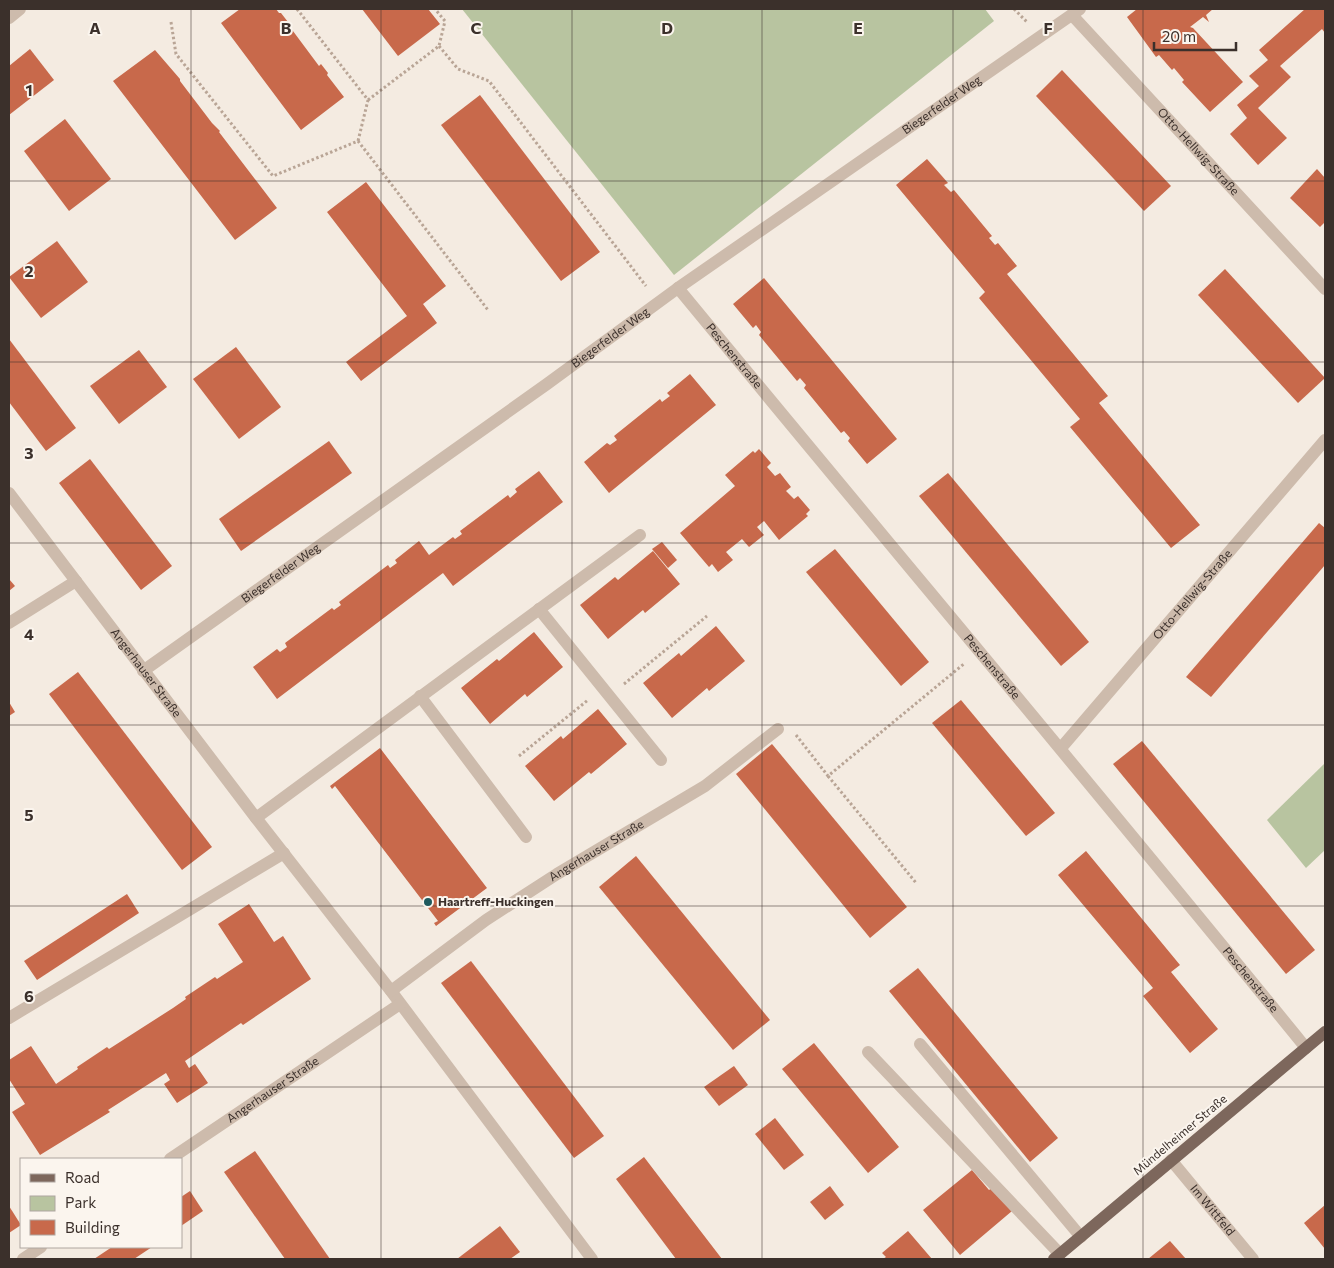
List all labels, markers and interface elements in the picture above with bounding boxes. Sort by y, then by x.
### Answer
text: A [89,18,101,37]
text: B [281,18,292,37]
text: C [471,18,482,37]
text: D [661,18,673,37]
text: E [853,18,863,37]
text: F [1043,18,1053,37]
scale bar [1154,20,1236,52]
text: 20 m [1162,27,1196,45]
street label: Biegerfelder Weg [899,72,984,136]
text: 1 [25,80,33,99]
street label: Otto-Hellwig-Straße [1155,104,1243,198]
text: 2 [24,261,34,280]
street label: Biegerfelder Weg [568,303,652,370]
street label: Peschenstraße [704,320,766,391]
text: 3 [24,443,34,462]
street label: Biegerfelder Weg [238,539,323,605]
street label: Otto-Hellwig-Straße [1149,546,1234,642]
text: 4 [24,624,34,643]
street label: Angerhauser Straße [108,625,185,720]
street label: Peschenstraße [962,631,1024,701]
text: 5 [24,805,34,824]
street label: Angerhauser Straße [546,816,646,883]
place label: Haartreff-Huckingen [438,894,554,908]
marker: Haartreff-Huckingen [422,896,434,908]
street label: Peschenstraße [1220,944,1282,1015]
text: 6 [24,986,34,1005]
street label: Angerhauser Straße [224,1053,321,1125]
street label: Mündelheimer Straße [1130,1091,1229,1177]
legend [20,1158,182,1248]
text: Road [65,1168,100,1186]
street label: Im Wittfeld [1188,1181,1238,1238]
text: Park [65,1193,96,1211]
text: Building [65,1218,120,1236]

